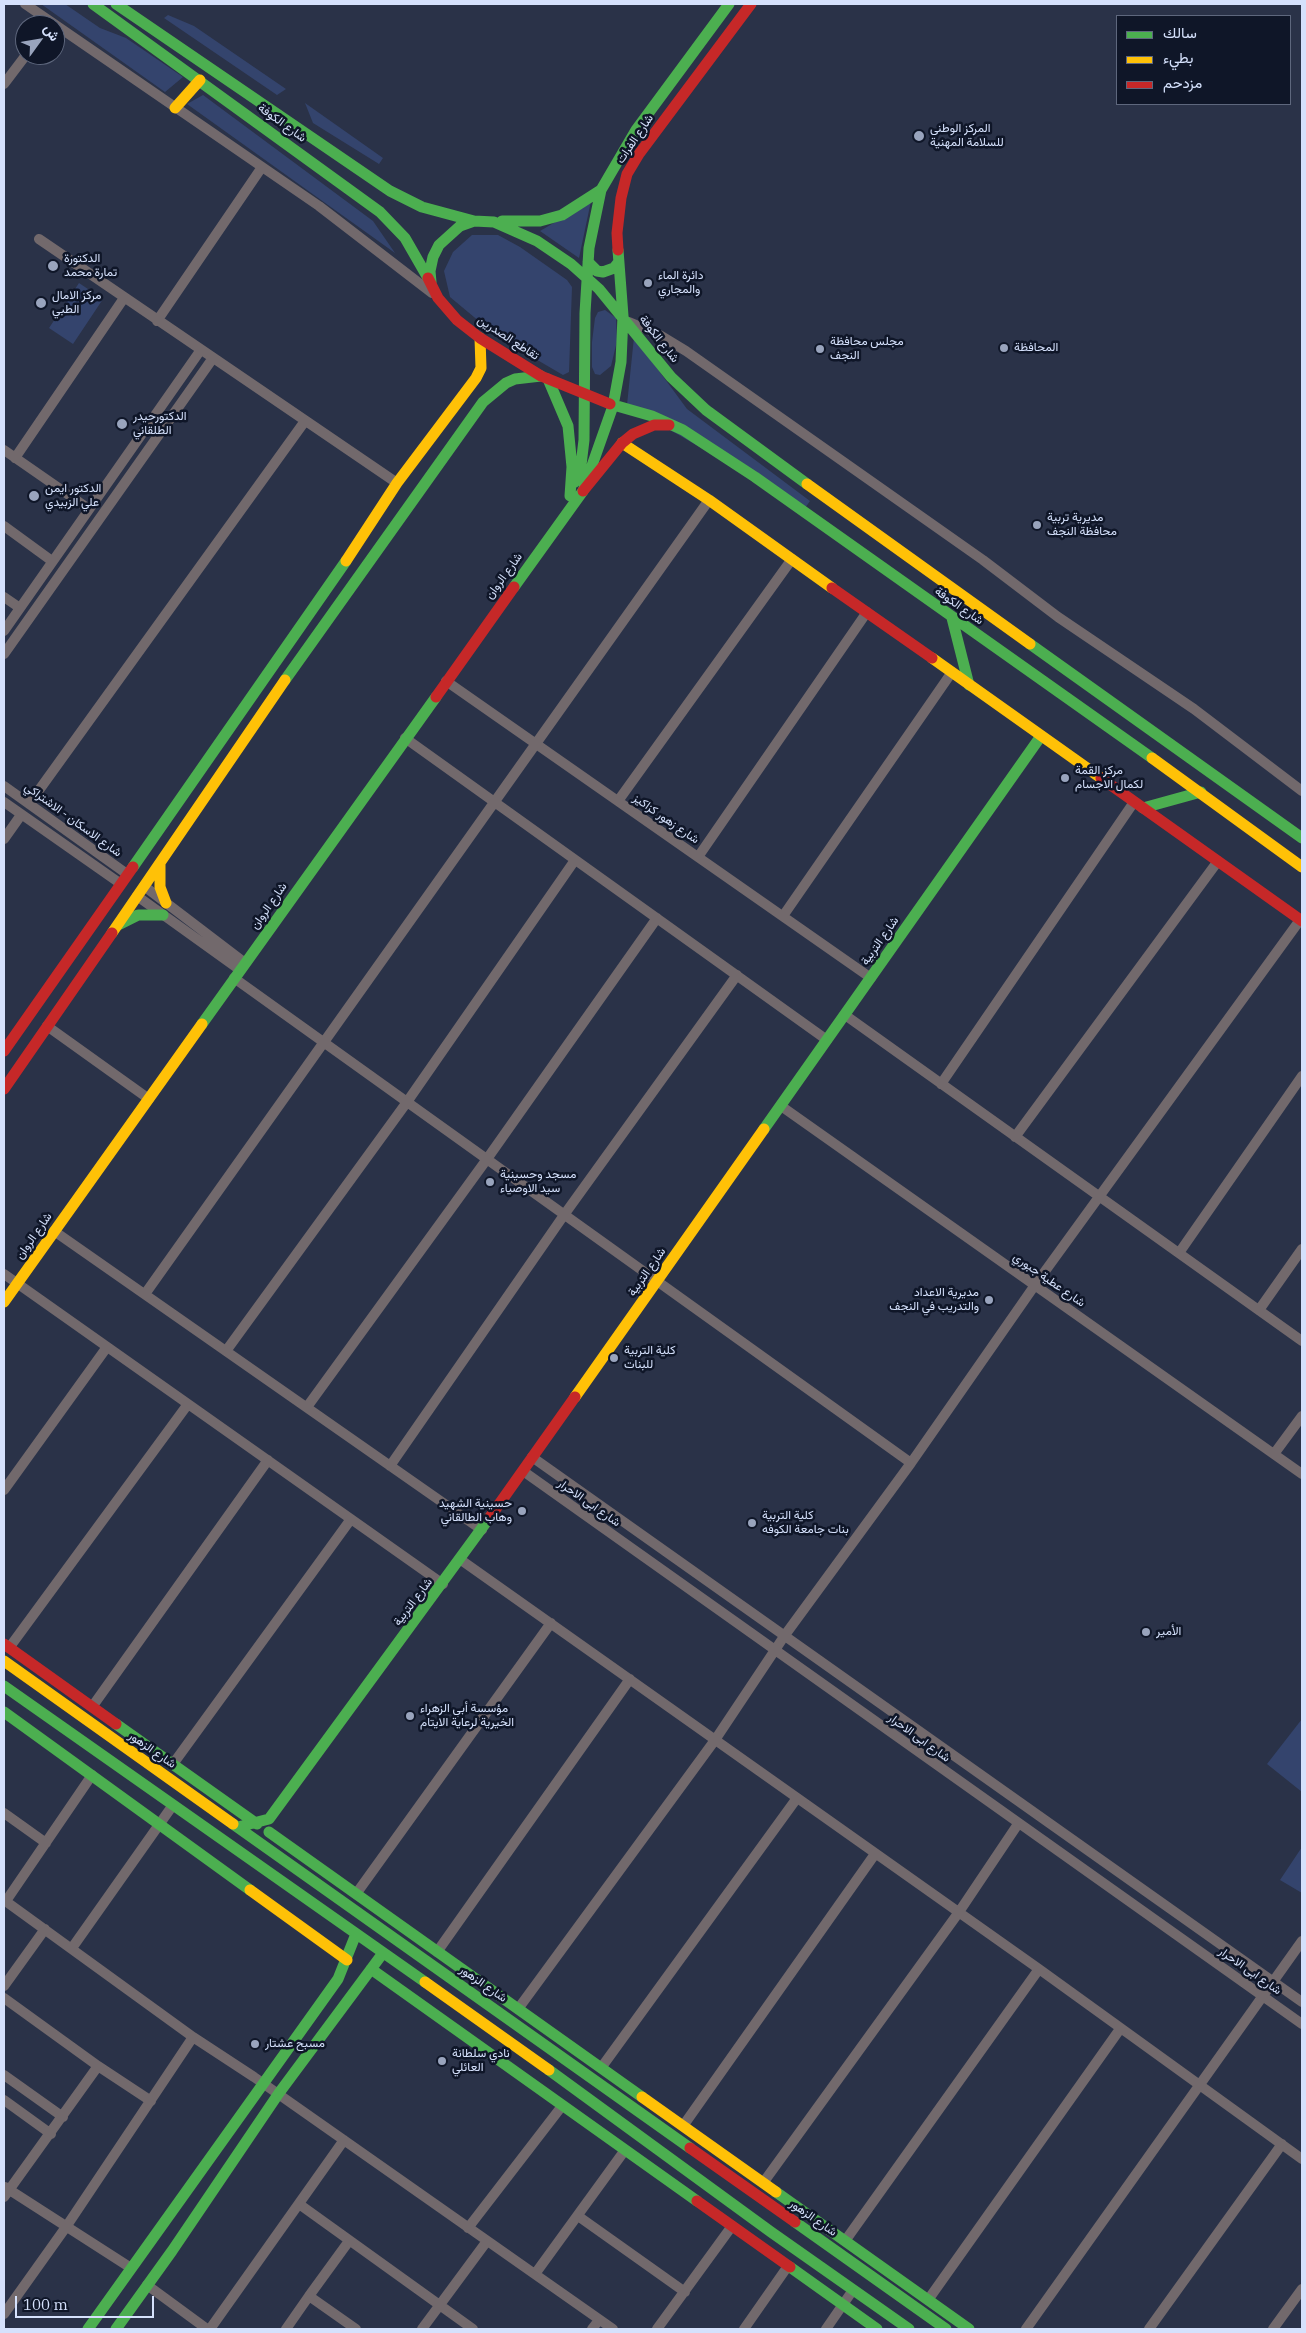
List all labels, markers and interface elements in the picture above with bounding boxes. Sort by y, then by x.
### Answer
north arrow [15,15,65,65]
legend [1116,15,1291,105]
text: ش [40,21,64,44]
text: سالك [1163,23,1197,42]
text: بطيء [1163,48,1193,67]
text: مزدحم [1163,73,1202,92]
street label: شارع الكوفة [255,101,309,145]
street label: شارع الفرات [613,112,657,166]
place label: المركز الوطني للسلامة المهنية [930,122,1004,150]
marker: المركز الوطني للسلامة المهنية [912,129,926,143]
place label: الدكتورة تمارة محمد [64,252,117,280]
marker: الدكتورة تمارة محمد [46,259,60,273]
place label: دائرة الماء والمجاري [658,269,703,297]
marker: دائرة الماء والمجاري [642,277,654,289]
place label: مركز الامال الطبي [52,289,101,317]
marker: مركز الامال الطبي [34,296,48,310]
street label: شارع الكوفة [636,312,682,366]
street label: تقاطع الصدرين [474,313,542,363]
place label: مجلس محافظة النجف [830,335,904,363]
place label: المحافظة [1014,341,1058,355]
marker: المحافظة [998,342,1010,354]
marker: مجلس محافظة النجف [814,343,826,355]
place label: الدكتورحيدر الطلقاني [133,410,187,438]
marker: الدكتورحيدر الطلقاني [115,417,129,431]
place label: الدكتور ايمن علي الزبيدي [45,482,101,510]
marker: الدكتور ايمن علي الزبيدي [27,489,41,503]
place label: مديرية تربية محافظة النجف [1047,511,1117,539]
marker: مديرية تربية محافظة النجف [1031,519,1043,531]
street label: شارع الروان [482,550,526,602]
street label: شارع الكوفة [932,584,986,628]
place label: مركز القمة لكمال الاجسام [1075,764,1143,792]
marker: مركز القمة لكمال الاجسام [1059,772,1071,784]
street label: شارع الاسكان - الاشتراكي [22,780,124,860]
street label: شارع زهور كزاكيز [630,791,702,847]
street label: شارع الروان [248,880,290,932]
street label: شارع التربية [858,914,902,968]
place label: مسجد وحسينية سيد الاوصياء [500,1168,576,1196]
marker: مسجد وحسينية سيد الاوصياء [484,1176,496,1188]
street label: شارع الروان [13,1210,55,1262]
street label: شارع التربية [625,1245,669,1299]
street label: شارع عطية جبوري [1010,1250,1088,1310]
place label: مديرية الاعداد والتدريب في النجف [889,1286,979,1314]
marker: مديرية الاعداد والتدريب في النجف [983,1294,995,1306]
place label: كلية التربية للبنات [624,1344,675,1372]
marker: كلية التربية للبنات [608,1352,620,1364]
street label: شارع ابی الاحرار [555,1476,623,1530]
place label: حسينية الشهيد وهاب الطالقاني [439,1497,512,1525]
marker: حسينية الشهيد وهاب الطالقاني [516,1505,528,1517]
place label: كلية التربية بنات جامعة الكوفه [762,1509,849,1537]
marker: كلية التربية بنات جامعة الكوفه [746,1517,758,1529]
street label: شارع التربية [390,1575,436,1629]
place label: الأمير [1156,1625,1181,1639]
marker: الأمير [1140,1626,1152,1638]
place label: مؤسسة أبي الزهراء الخيرية لرعاية الايتام [420,1702,514,1730]
marker: مؤسسة أبي الزهراء الخيرية لرعاية الايتام [404,1710,416,1722]
street label: شارع ابی الاحرار [885,1711,953,1765]
street label: شارع الزهور [125,1728,179,1772]
street label: شارع ابی الاحرار [1216,1944,1284,1998]
street label: شارع الزهور [456,1962,510,2006]
place label: مسبح عشتار [265,2037,325,2051]
marker: مسبح عشتار [249,2038,261,2050]
place label: نادي سلطانة العائلي [452,2047,510,2075]
marker: نادي سلطانة العائلي [436,2055,448,2067]
street label: شارع الزهور [786,2196,840,2240]
scale bar [18,2286,156,2318]
text: 100 m [23,2295,68,2314]

